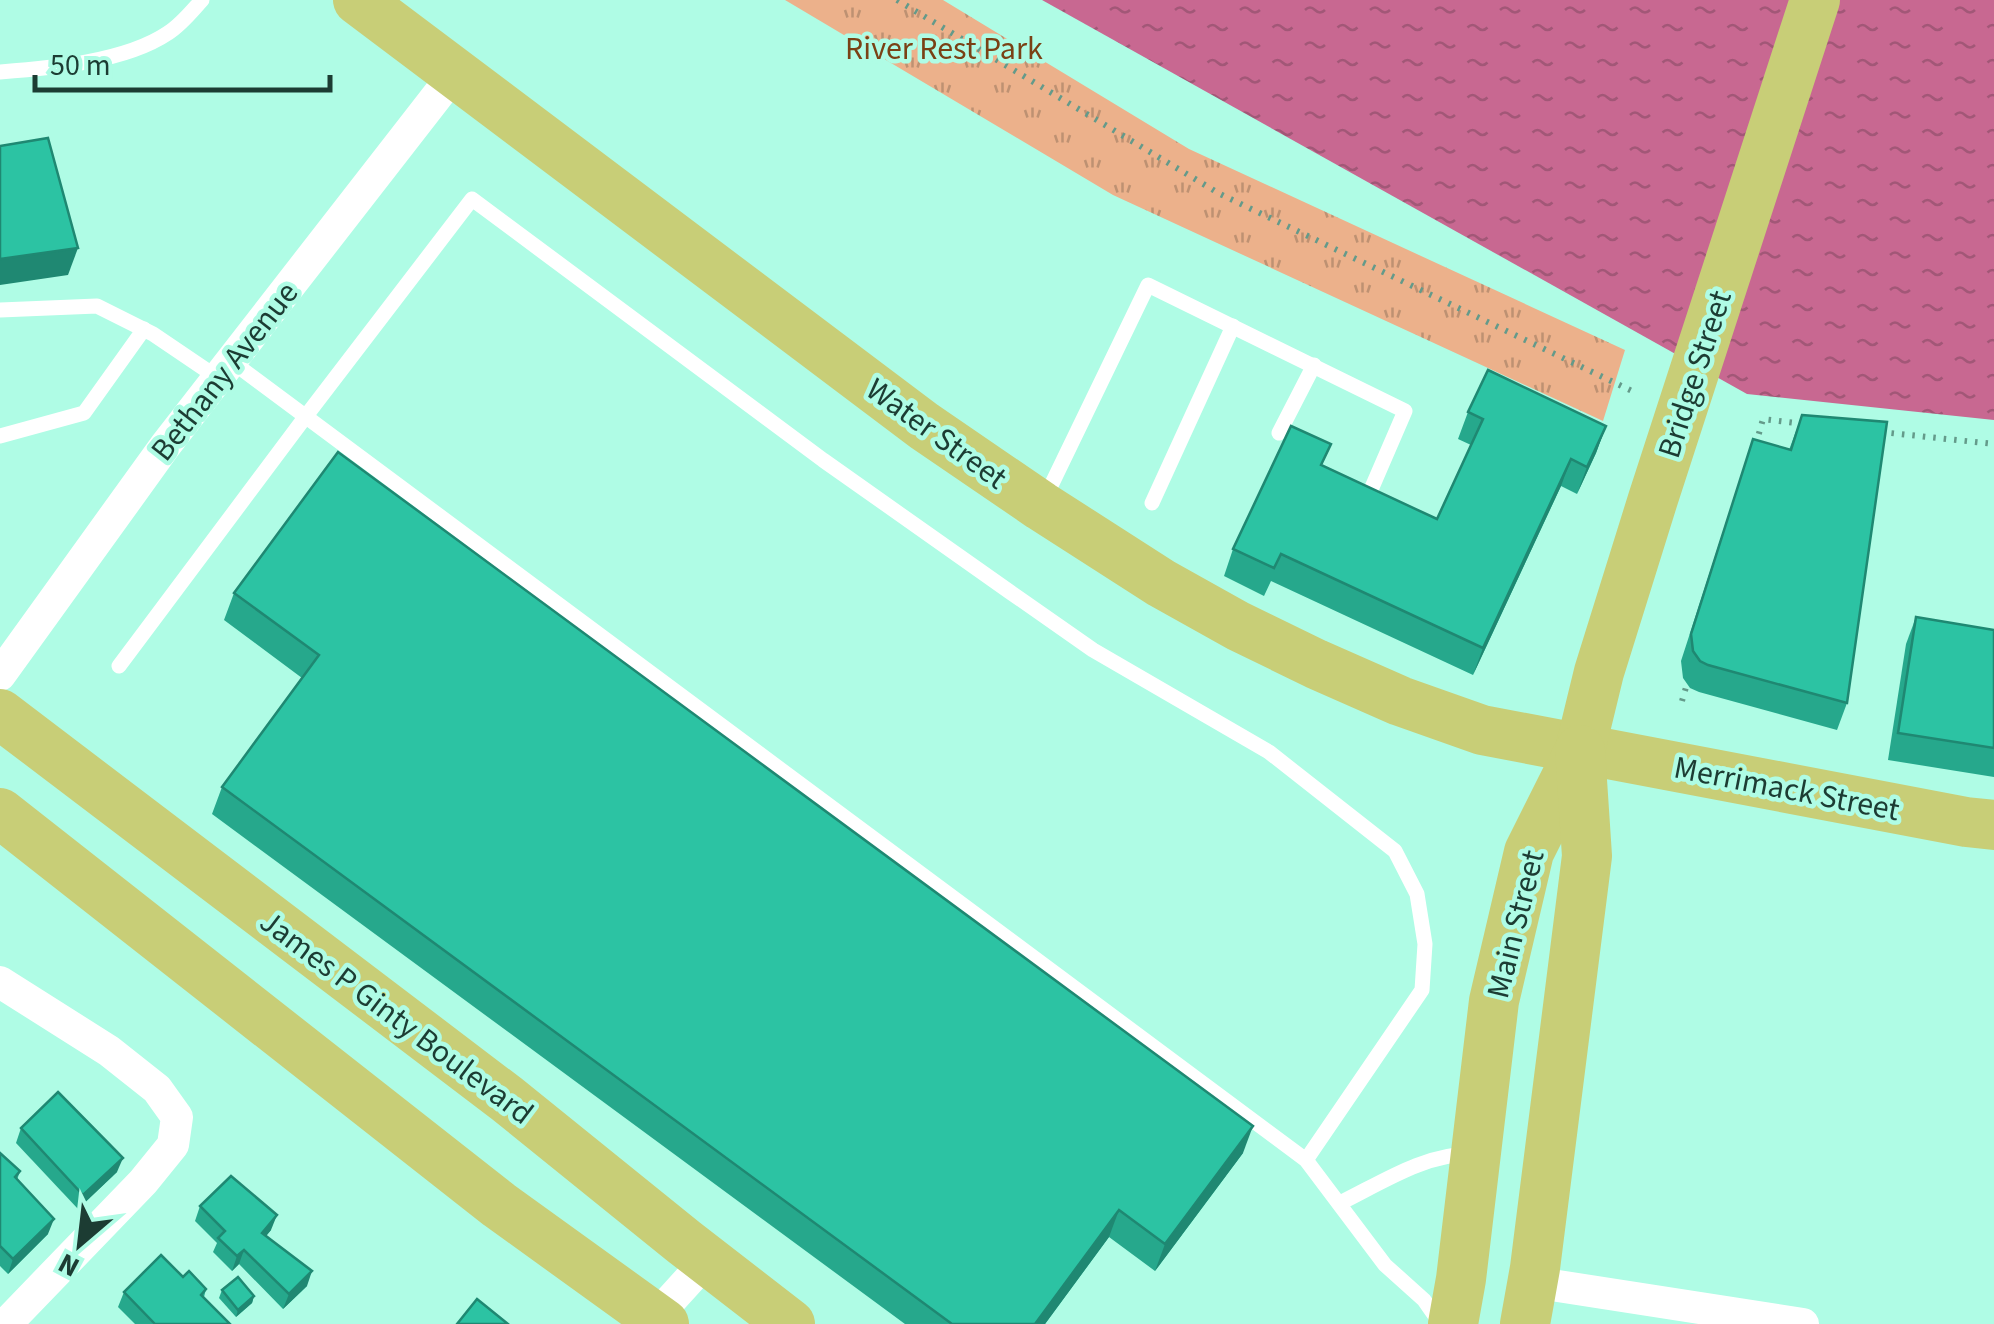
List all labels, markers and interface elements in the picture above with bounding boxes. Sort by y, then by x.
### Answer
park label: River Rest Park [845,26,1043,72]
scale bar [35,30,330,92]
text: 50 m [50,44,111,87]
street label: Bethany Avenue [140,272,309,471]
street label: Bridge Street [1646,284,1744,464]
street label: Water Street [856,367,1017,501]
street label: Merrimack Street [1670,745,1904,833]
street label: Main Street [1475,845,1557,1003]
street label: James P Ginty Boulevard [250,899,543,1136]
north arrow [30,1194,130,1294]
text: N [51,1243,86,1287]

